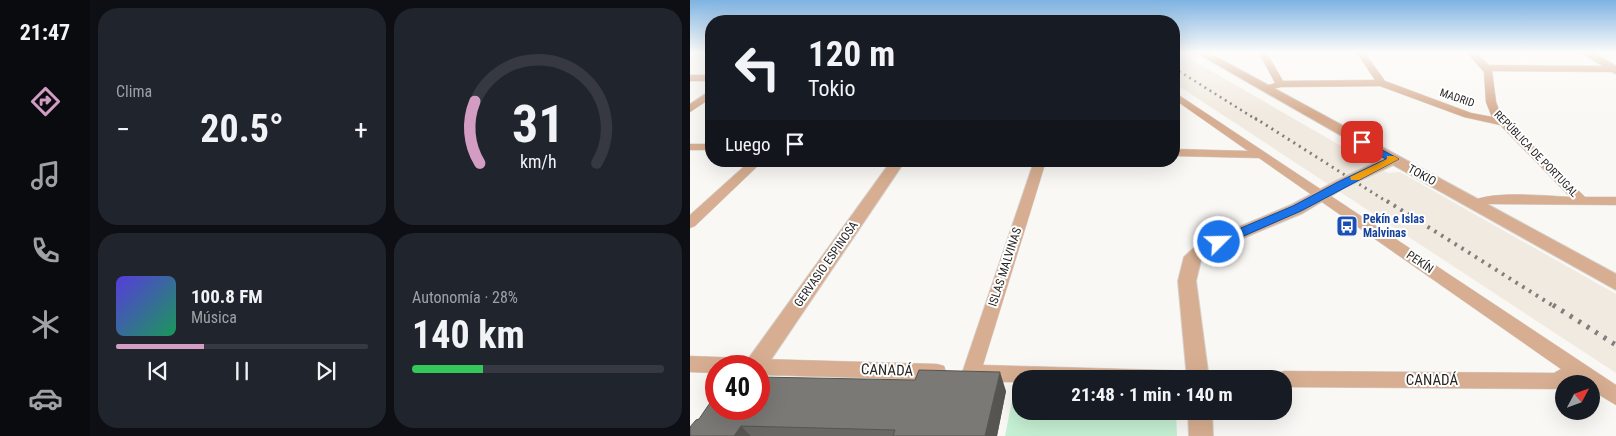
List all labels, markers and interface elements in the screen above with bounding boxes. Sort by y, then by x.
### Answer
text: 21:47 [20,20,70,45]
text: 120 m [808,34,895,75]
icon: left [725,35,790,100]
text: Tokio [808,76,855,101]
text: Clima [116,82,152,101]
icon: directions [28,84,63,119]
street label: MADRID [1438,86,1476,110]
text: 31 [512,94,564,155]
text: 20.5° [200,107,284,151]
street label: REPÚBLICA DE PORTUGAL [1491,108,1581,200]
text: − [116,113,130,146]
text: + [354,113,368,146]
pin [1341,121,1383,163]
icon: arrive [1348,128,1376,156]
icon: arrive [781,130,809,158]
text: Luego [725,133,771,156]
text: km/h [520,151,556,172]
icon: music [28,158,63,193]
street label: TOKIO [1405,162,1439,188]
place label: Pekín e Islas Malvinas [1363,212,1425,240]
bus stop icon: Pekín e Islas Malvinas [1335,214,1359,238]
position arrow [1192,215,1244,267]
street label: GERVASIO ESPINOSA [791,218,861,310]
street label: ISLAS MALVINAS [986,226,1024,308]
icon: phone [28,233,63,268]
street label: PEKÍN [1404,247,1437,276]
text: 100.8 FM [191,285,263,308]
text: Autonomía · 28% [412,288,518,307]
icon: climate [28,307,63,342]
text: Música [191,308,237,327]
text: 140 km [412,313,525,357]
speed limit sign: 40 [705,355,770,420]
icon: previous [144,357,172,385]
icon: pause [228,357,256,385]
icon: next [312,357,340,385]
street label: CANADÁ [861,360,914,380]
street label: CANADÁ [1406,371,1458,389]
north arrow [1555,375,1600,420]
map controls [1555,375,1600,420]
icon: car [28,381,63,416]
text: 21:48 · 1 min · 140 m [1071,383,1233,406]

